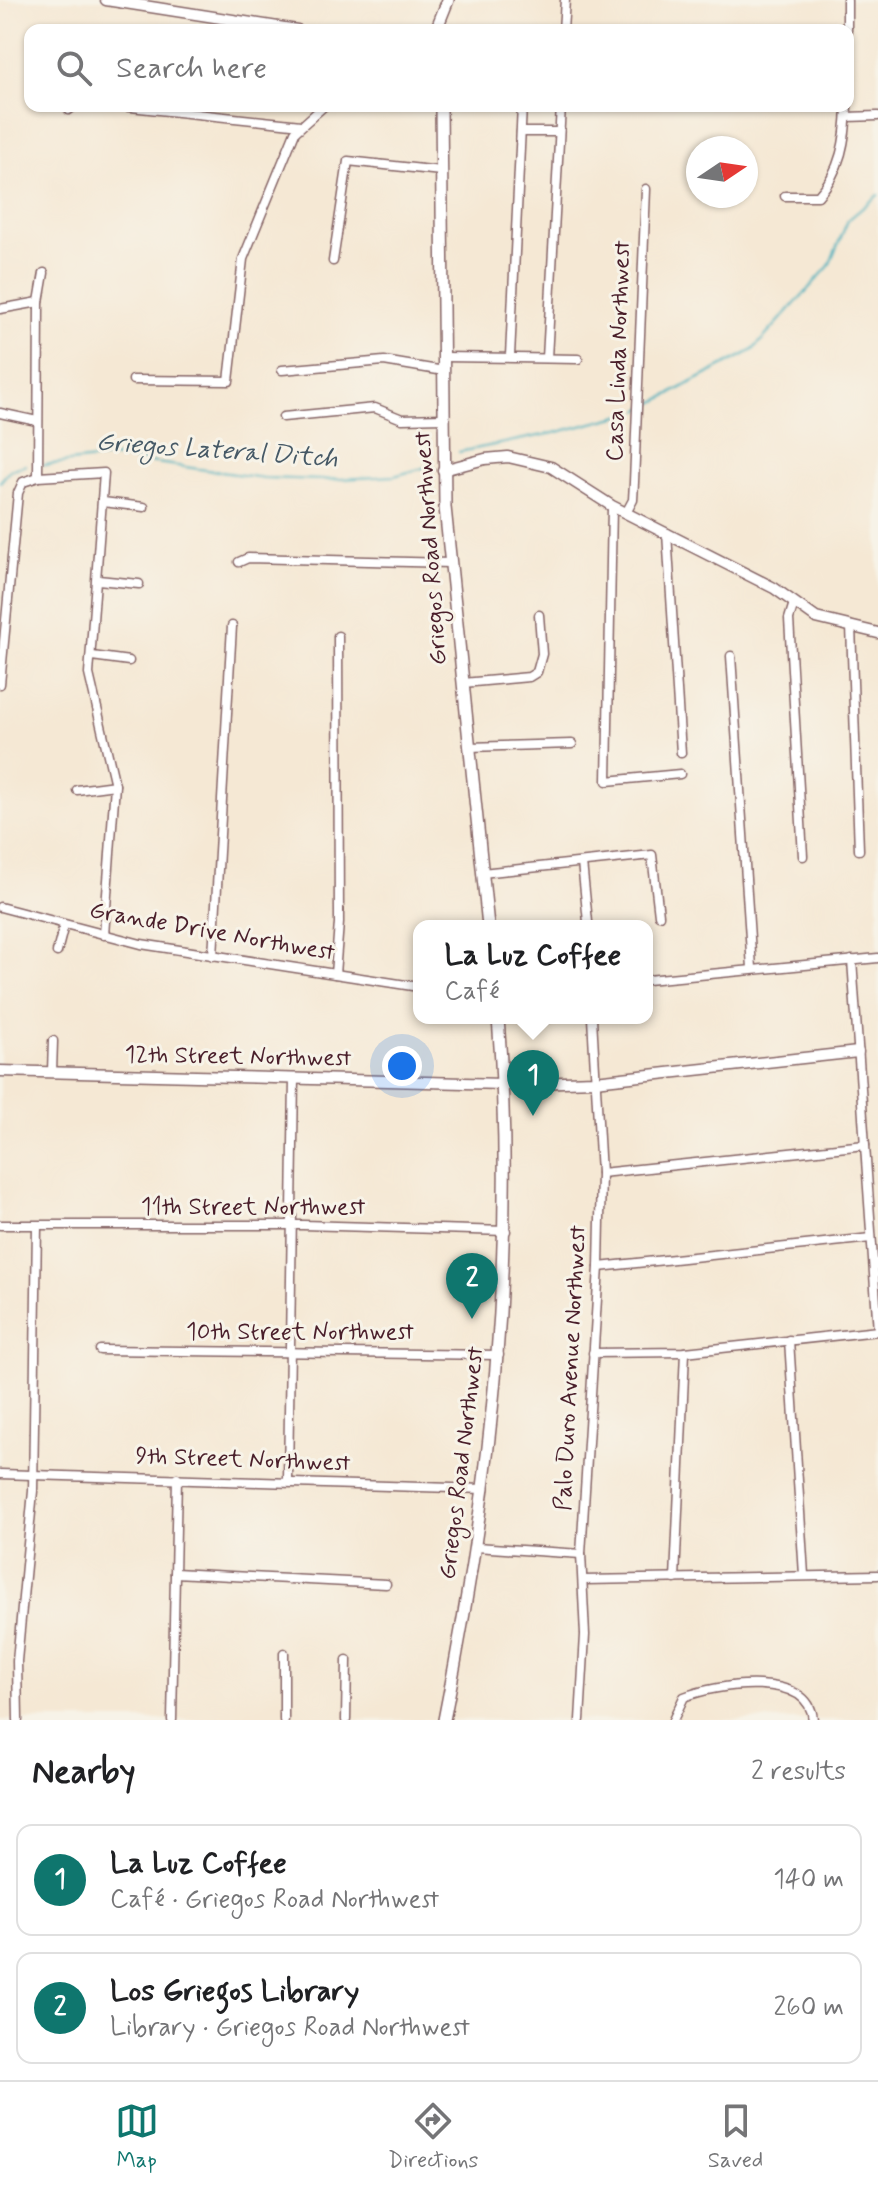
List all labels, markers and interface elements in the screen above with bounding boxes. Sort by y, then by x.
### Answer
search box [24,24,854,112]
icon: search [52,46,96,90]
text: Search here [116,49,267,88]
north arrow [686,136,758,208]
street label: Casa Linda Northwest [600,240,638,462]
water label: Griegos Lateral Ditch [95,426,339,478]
street label: Griegos Road Northwest [407,429,457,666]
street label: Grande Drive Northwest [87,895,337,969]
popup [413,920,653,1024]
text: La Luz Coffee [445,936,621,975]
text: Café [445,975,499,1009]
street label: 12th Street Northwest [124,1040,352,1074]
your location [382,1046,422,1086]
pin: 1 [507,1050,559,1116]
street label: 11th Street Northwest [141,1192,366,1223]
street label: Palo Duro Avenue Northwest [548,1224,594,1512]
pin: 2 [446,1253,498,1319]
street label: 10th Street Northwest [186,1317,414,1348]
street label: Griegos Road Northwest [432,1344,494,1582]
street label: 9th Street Northwest [135,1441,351,1479]
text: Nearby [32,1750,136,1795]
text: 2 results [751,1755,846,1789]
text: La Luz Coffee [110,1844,287,1883]
text: 1 [54,1863,66,1897]
text: 140 m [773,1863,844,1897]
text: Café · Griegos Road Northwest [110,1883,439,1917]
text: Los Griegos Library [110,1972,359,2011]
text: 2 [54,1991,66,2025]
text: 260 m [774,1991,844,2025]
text: Library · Griegos Road Northwest [110,2011,470,2045]
tab: Map [115,2099,159,2175]
tab: Directions [388,2099,478,2175]
tab: Saved [708,2099,763,2175]

